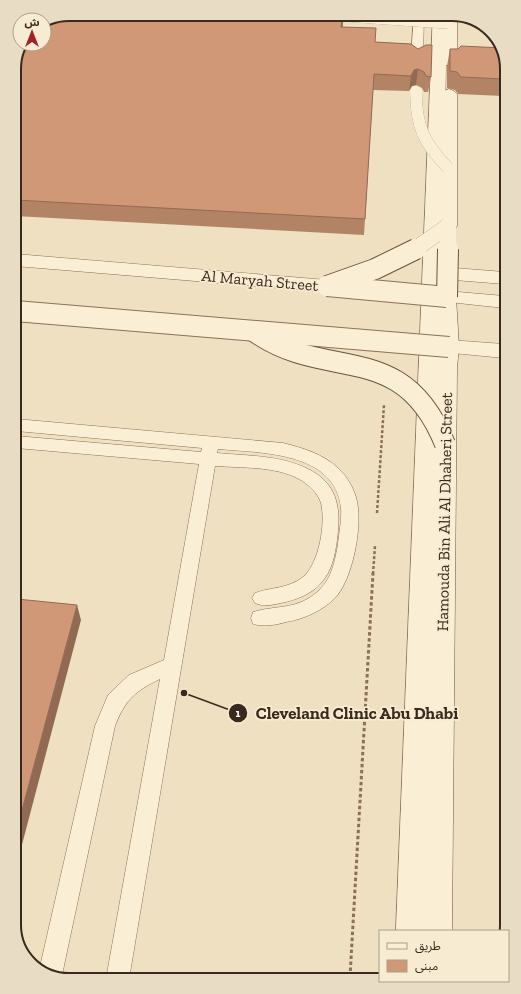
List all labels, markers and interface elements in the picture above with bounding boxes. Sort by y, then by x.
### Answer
north arrow [12,12,52,52]
text: ش [24,16,40,29]
street label: Al Maryah Street [201,266,319,295]
street label: Hamouda Bin Ali Al Dhaheri Street [433,392,456,632]
callout: Cleveland Clinic Abu Dhabi [228,698,467,727]
text: Cleveland Clinic Abu Dhabi [256,703,458,723]
text: 1 [236,706,241,720]
legend [379,930,509,982]
text: طريق [415,939,441,954]
text: مبنى [415,959,438,973]

